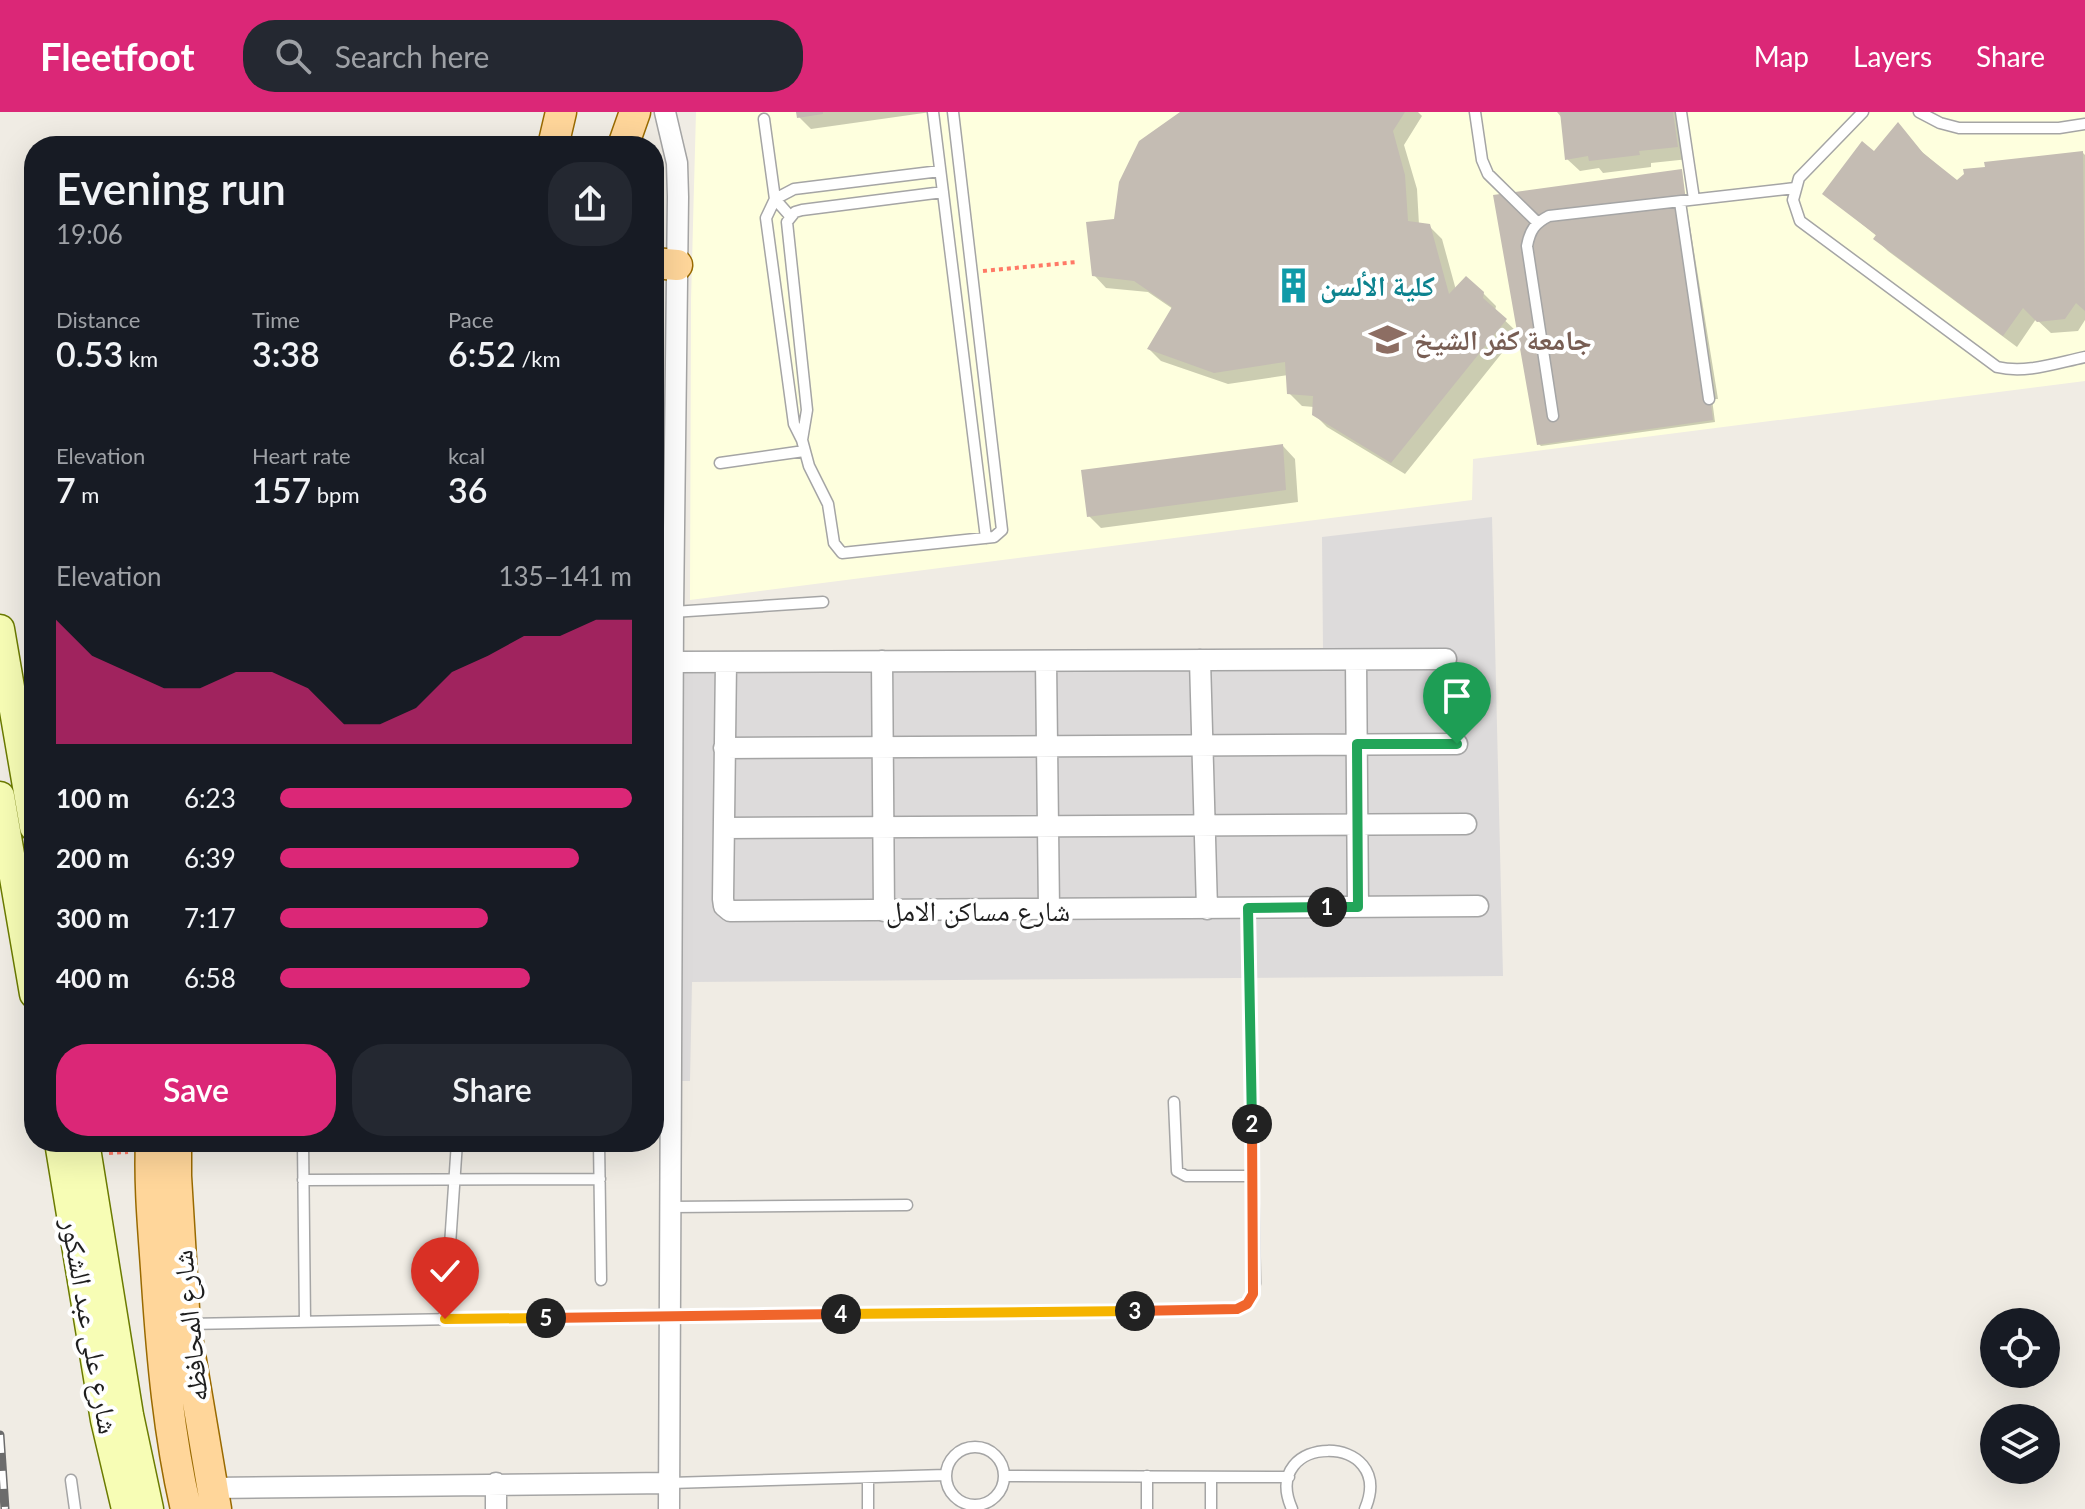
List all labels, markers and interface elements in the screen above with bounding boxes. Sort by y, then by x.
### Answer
search box [243,20,803,92]
text: Fleetfoot [40,33,195,79]
icon: search [271,34,315,78]
text: Search here [335,38,489,74]
text: Map [1754,39,1809,73]
text: Layers [1853,39,1932,73]
text: Share [1976,39,2045,73]
text: Evening run [56,162,286,214]
button: share [548,162,632,246]
text: 19:06 [56,218,123,250]
building icon: كلية الألسن [1275,267,1313,305]
place label: كلية الألسن [1320,268,1435,304]
text: Distance [56,306,140,333]
text: Time [252,306,300,333]
text: Pace [448,306,494,333]
school or university icon: جامعة كفر الشيخ [1369,321,1407,359]
place label: جامعة كفر الشيخ [1414,322,1592,359]
text: 0.53 [56,333,123,374]
text: 3:38 [252,333,320,374]
text: 6:52 [448,333,516,374]
text: km [123,345,158,372]
text: /km [516,345,561,372]
text: Elevation [56,442,145,469]
text: Heart rate [252,442,351,469]
text: kcal [448,442,485,469]
text: 7 [56,469,76,510]
text: 157 [252,469,311,510]
text: 36 [448,469,487,510]
text: m [76,481,99,508]
text: bpm [311,481,360,508]
text: Elevation [56,560,162,592]
text: 135–141 m [498,560,632,592]
pin [1423,662,1491,744]
icon: arrive [1435,674,1479,718]
text: 100 m [56,782,129,814]
text: 6:23 [184,782,236,814]
text: 200 m [56,842,129,874]
text: 6:39 [184,842,236,874]
pin: 1 [1307,887,1347,927]
street label: شارع مساكن الامل [886,893,1070,929]
text: 1 [1321,893,1333,920]
text: 300 m [56,902,129,934]
text: 7:17 [184,902,236,934]
text: 400 m [56,962,129,994]
text: 6:58 [184,962,236,994]
button: Save [56,1044,336,1136]
button: Share [352,1044,632,1136]
pin: 2 [1232,1104,1272,1144]
text: 2 [1246,1110,1258,1137]
street label: شارع على عبد الشكور [53,1214,127,1437]
pin [411,1237,479,1319]
street label: شارع المحافظه [164,1248,216,1404]
icon: check [423,1249,467,1293]
pin: 3 [1115,1291,1155,1331]
pin: 4 [821,1294,861,1334]
text: 3 [1129,1297,1141,1324]
pin: 5 [526,1298,566,1338]
text: 4 [835,1300,847,1327]
text: 5 [540,1304,552,1331]
map controls [1980,1308,2060,1484]
button: locate [1980,1308,2060,1388]
button: layers [1980,1404,2060,1484]

